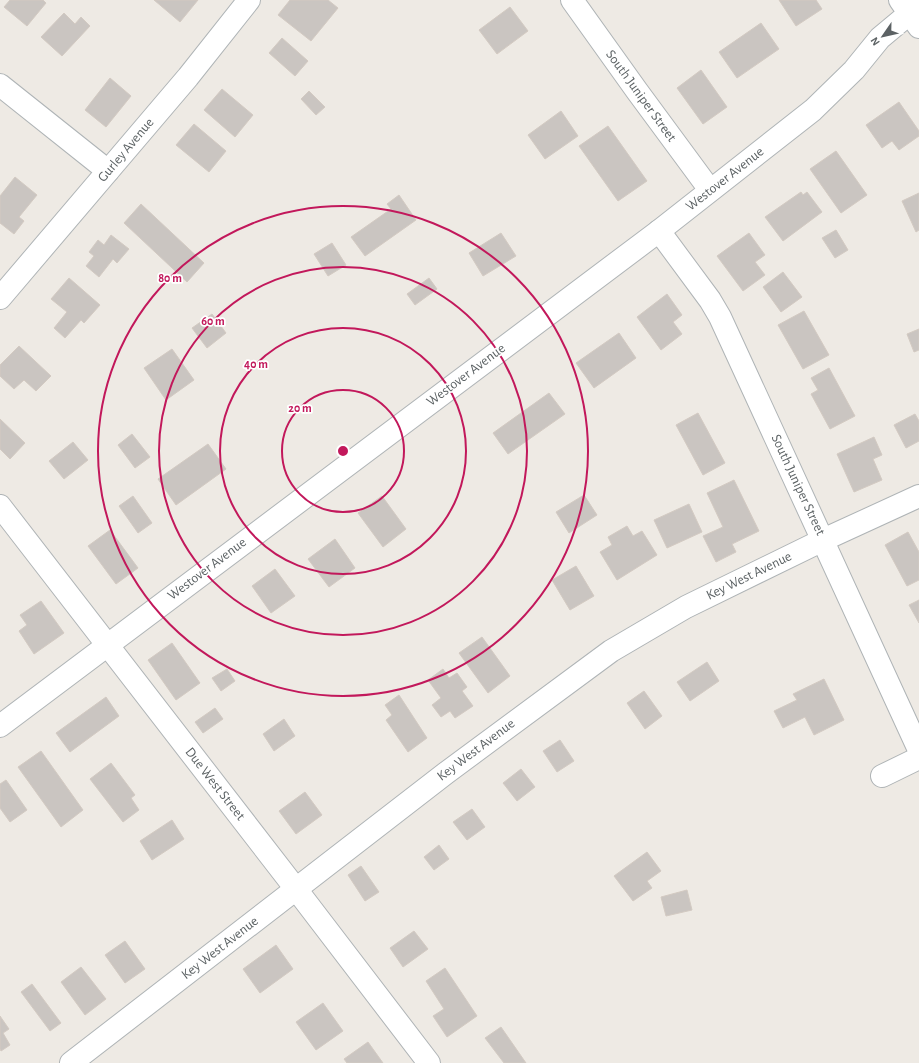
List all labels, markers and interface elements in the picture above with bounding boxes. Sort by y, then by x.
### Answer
north arrow [863,16,903,56]
text: N [868,35,882,48]
street label: South Juniper Street [603,48,679,145]
street label: Gurley Avenue [95,115,157,185]
street label: Westover Avenue [684,144,766,214]
text: 80 m [158,272,182,284]
text: 60 m [201,315,225,327]
street label: Westover Avenue [424,341,508,409]
text: 40 m [244,358,268,370]
text: 20 m [288,402,312,414]
street label: South Juniper Street [769,432,828,538]
centre of rings [336,444,350,458]
street label: Westover Avenue [165,535,249,603]
street label: Key West Avenue [704,549,794,603]
street label: Key West Avenue [435,716,517,784]
street label: Due West Street [182,745,248,823]
street label: Key West Avenue [179,914,261,982]

